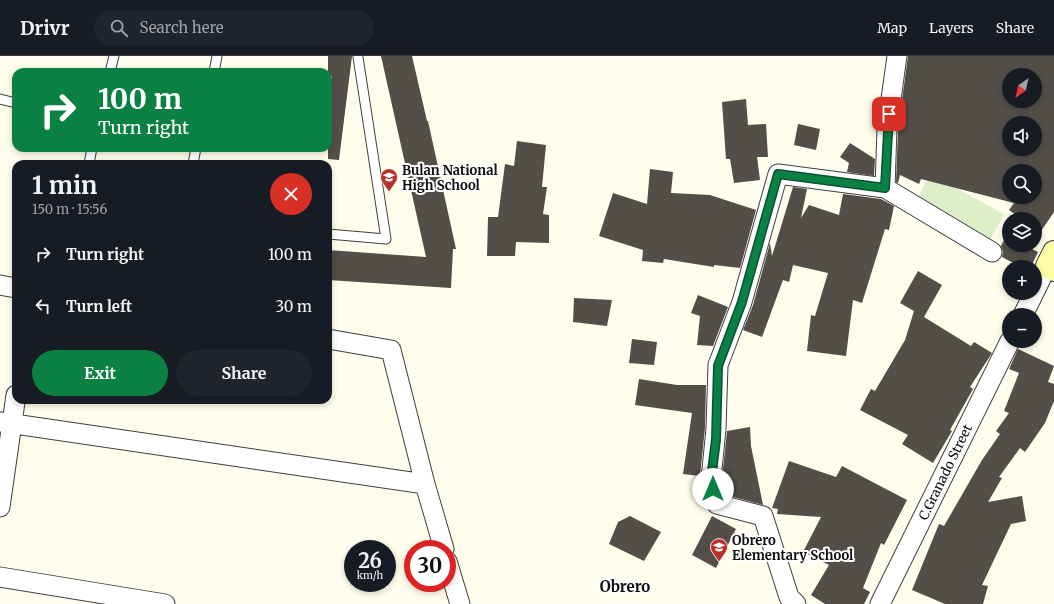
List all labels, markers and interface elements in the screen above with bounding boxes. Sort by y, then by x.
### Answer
search box [94,10,374,46]
text: Drivr [20,16,70,40]
icon: search [108,17,130,39]
text: Search here [140,18,224,37]
text: Map [877,19,907,37]
text: Layers [929,19,974,37]
text: Share [996,19,1034,37]
north arrow [1002,68,1042,108]
map controls [1002,68,1042,348]
text: 100 m [98,81,182,117]
icon: right [32,84,84,136]
pin [872,97,906,131]
icon: arrive [878,103,900,125]
text: Turn right [98,116,189,139]
button: sound [1002,116,1042,156]
place label: Bulan National High School [402,162,498,194]
button: search [1002,164,1042,204]
school or university icon: Bulan National High School [379,167,399,192]
text: 1 min [32,170,97,201]
button: close [270,173,312,215]
text: 150 m · 15:56 [32,201,107,218]
button: layers [1002,212,1042,252]
icon: right [32,243,54,265]
text: Turn right [66,245,144,264]
text: 100 m [268,245,312,264]
button: + [1002,260,1042,300]
icon: left [32,295,54,317]
text: Turn left [66,297,132,316]
text: 30 m [275,297,312,316]
button: − [1002,308,1042,348]
button: Exit [32,350,168,396]
button: Share [176,350,312,396]
street label: C.Granado Street [915,422,976,523]
position arrow [692,468,734,510]
place label: Obrero Elementary School [732,532,853,564]
school or university icon: Obrero Elementary School [709,537,729,562]
speed limit sign: 30 [404,540,456,592]
text: 26 [358,548,382,573]
text: km/h [357,569,383,582]
district label: Obrero [600,577,650,596]

